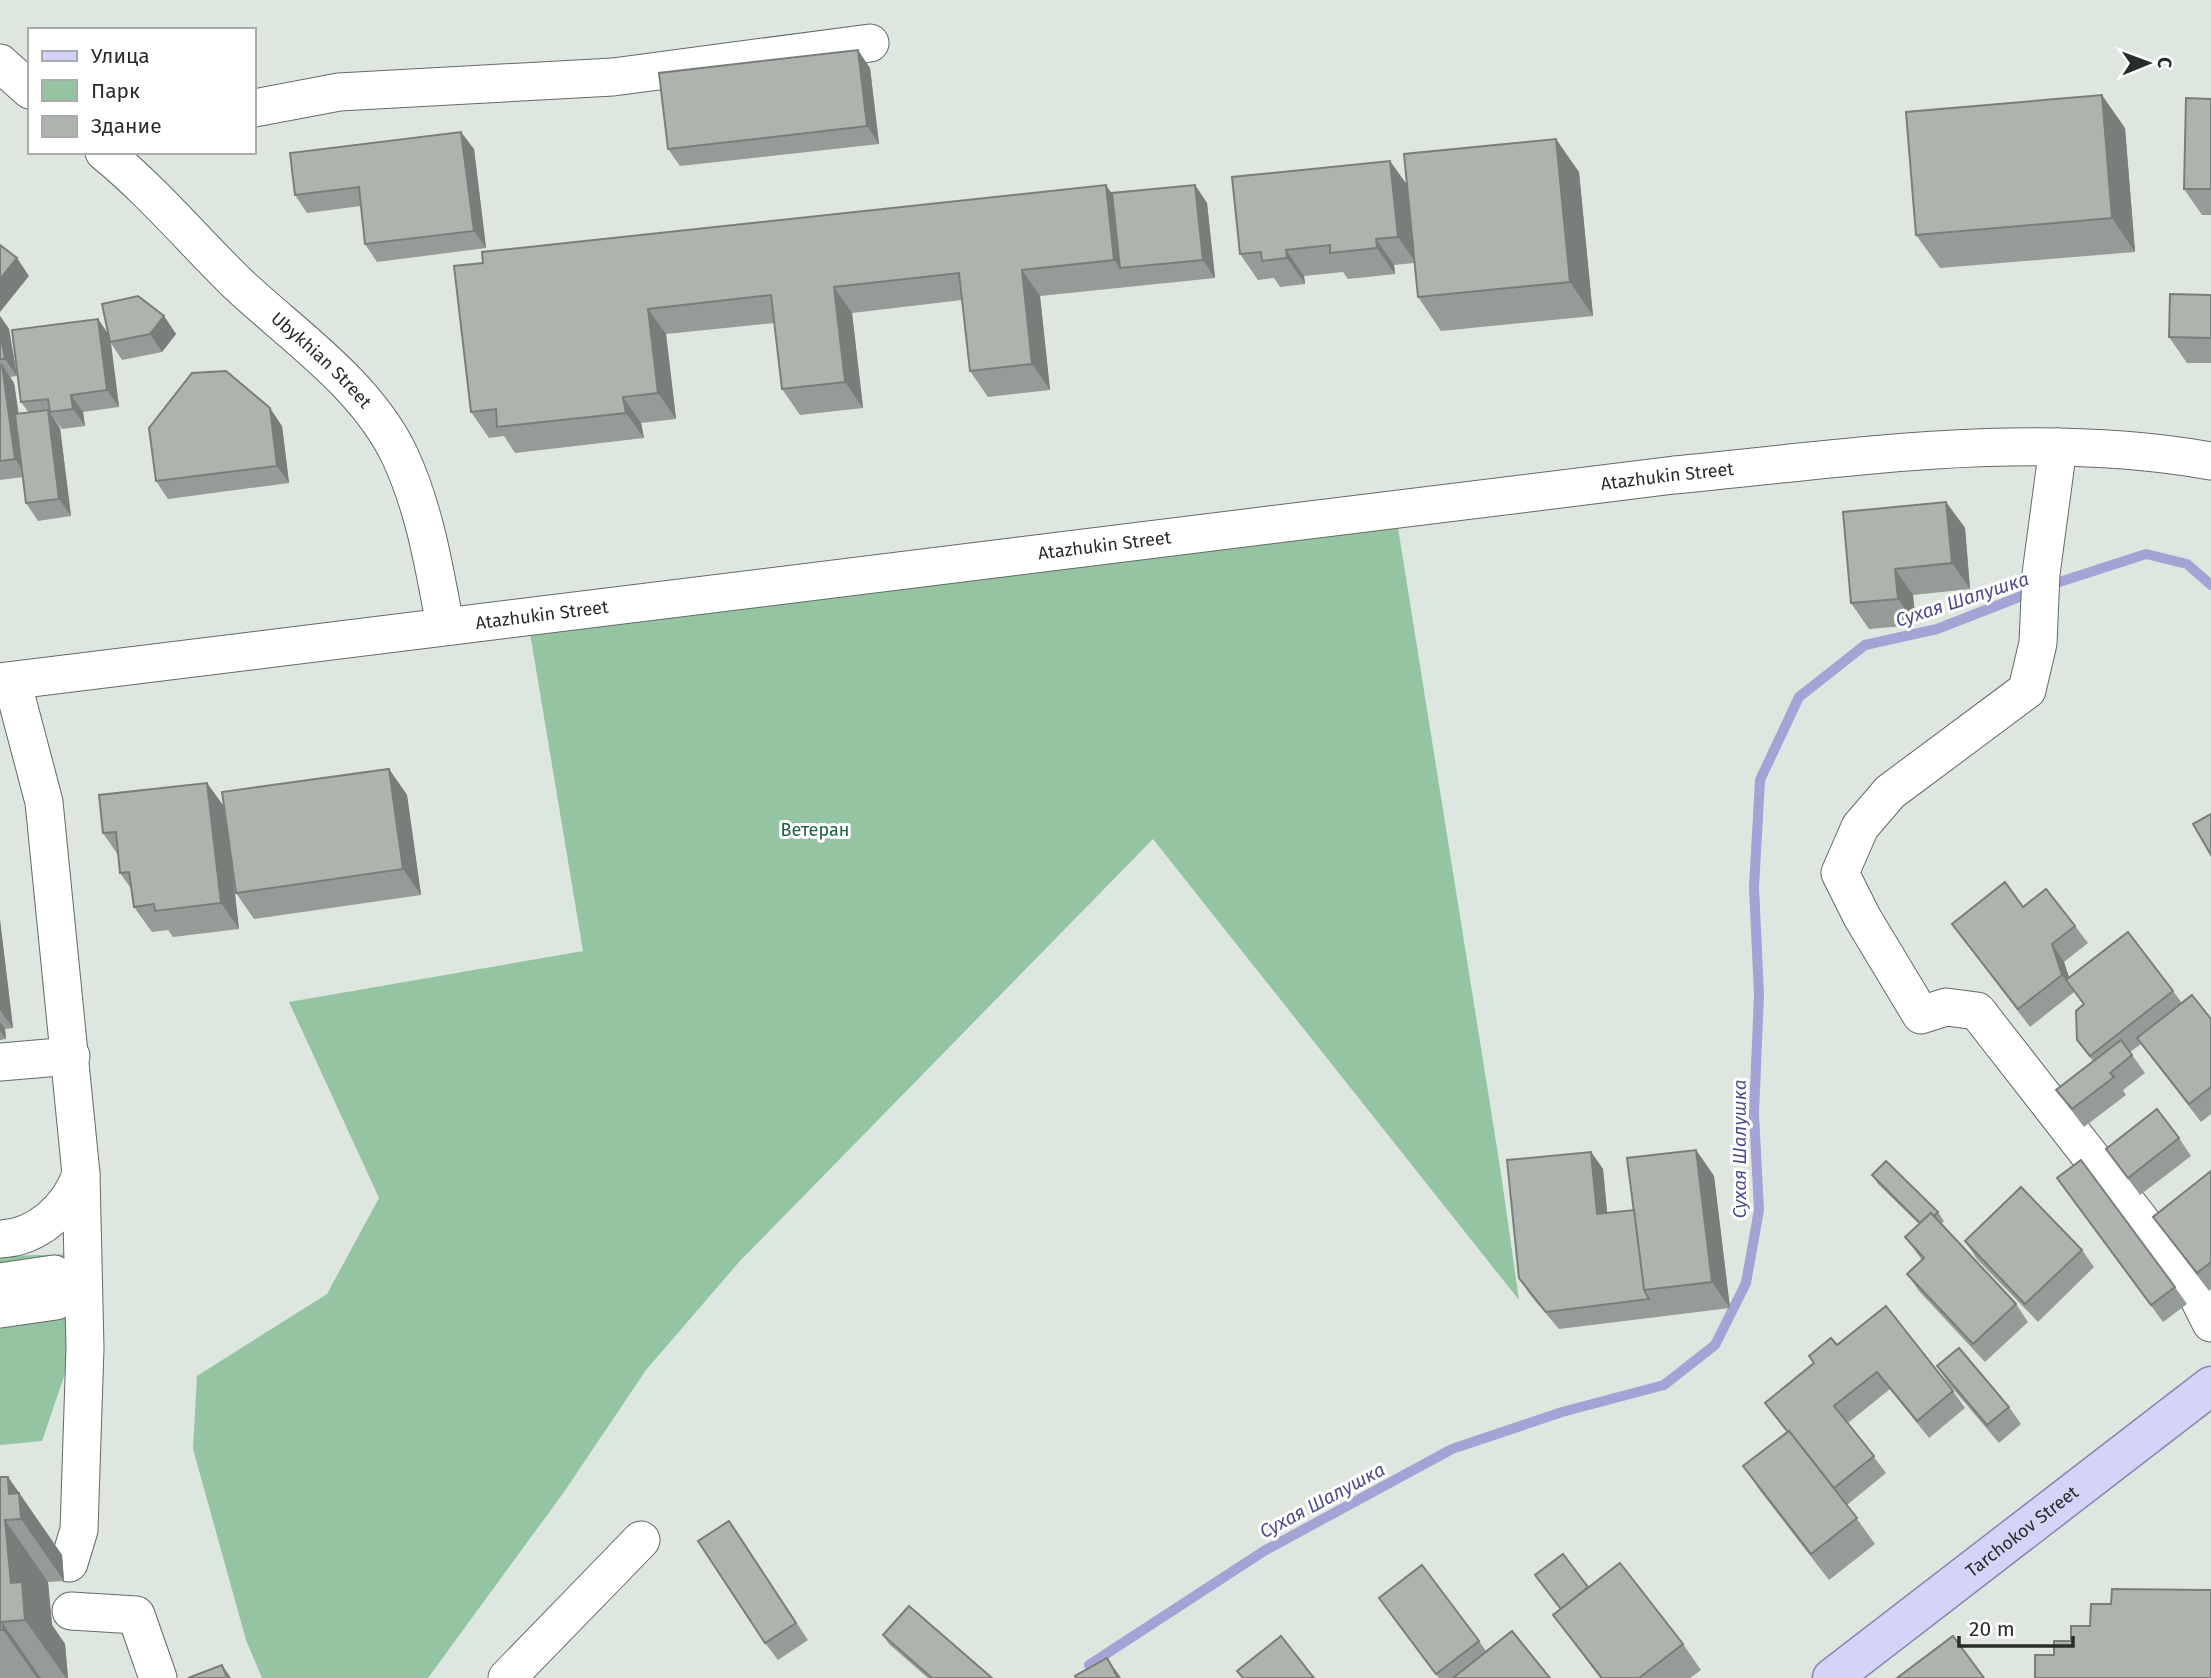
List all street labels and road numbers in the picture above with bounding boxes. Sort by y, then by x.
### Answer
street label: Ubykhian Street [266,307,376,413]
street label: Atazhukin Street [1599,458,1735,495]
street label: Atazhukin Street [1037,526,1173,565]
street label: Atazhukin Street [474,596,610,634]
street label: Tarchokov Street [1961,1481,2083,1582]

